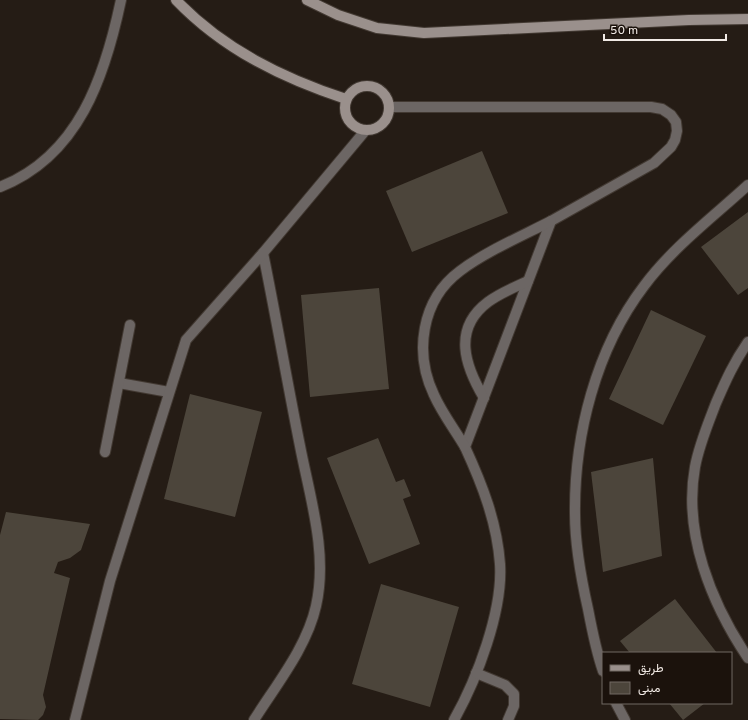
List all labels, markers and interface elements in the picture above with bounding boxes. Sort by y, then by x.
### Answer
scale bar [604,16,726,42]
text: 50 m [610,23,638,39]
legend [602,652,732,704]
text: طريق [638,661,664,677]
text: مبنى [638,681,660,697]

